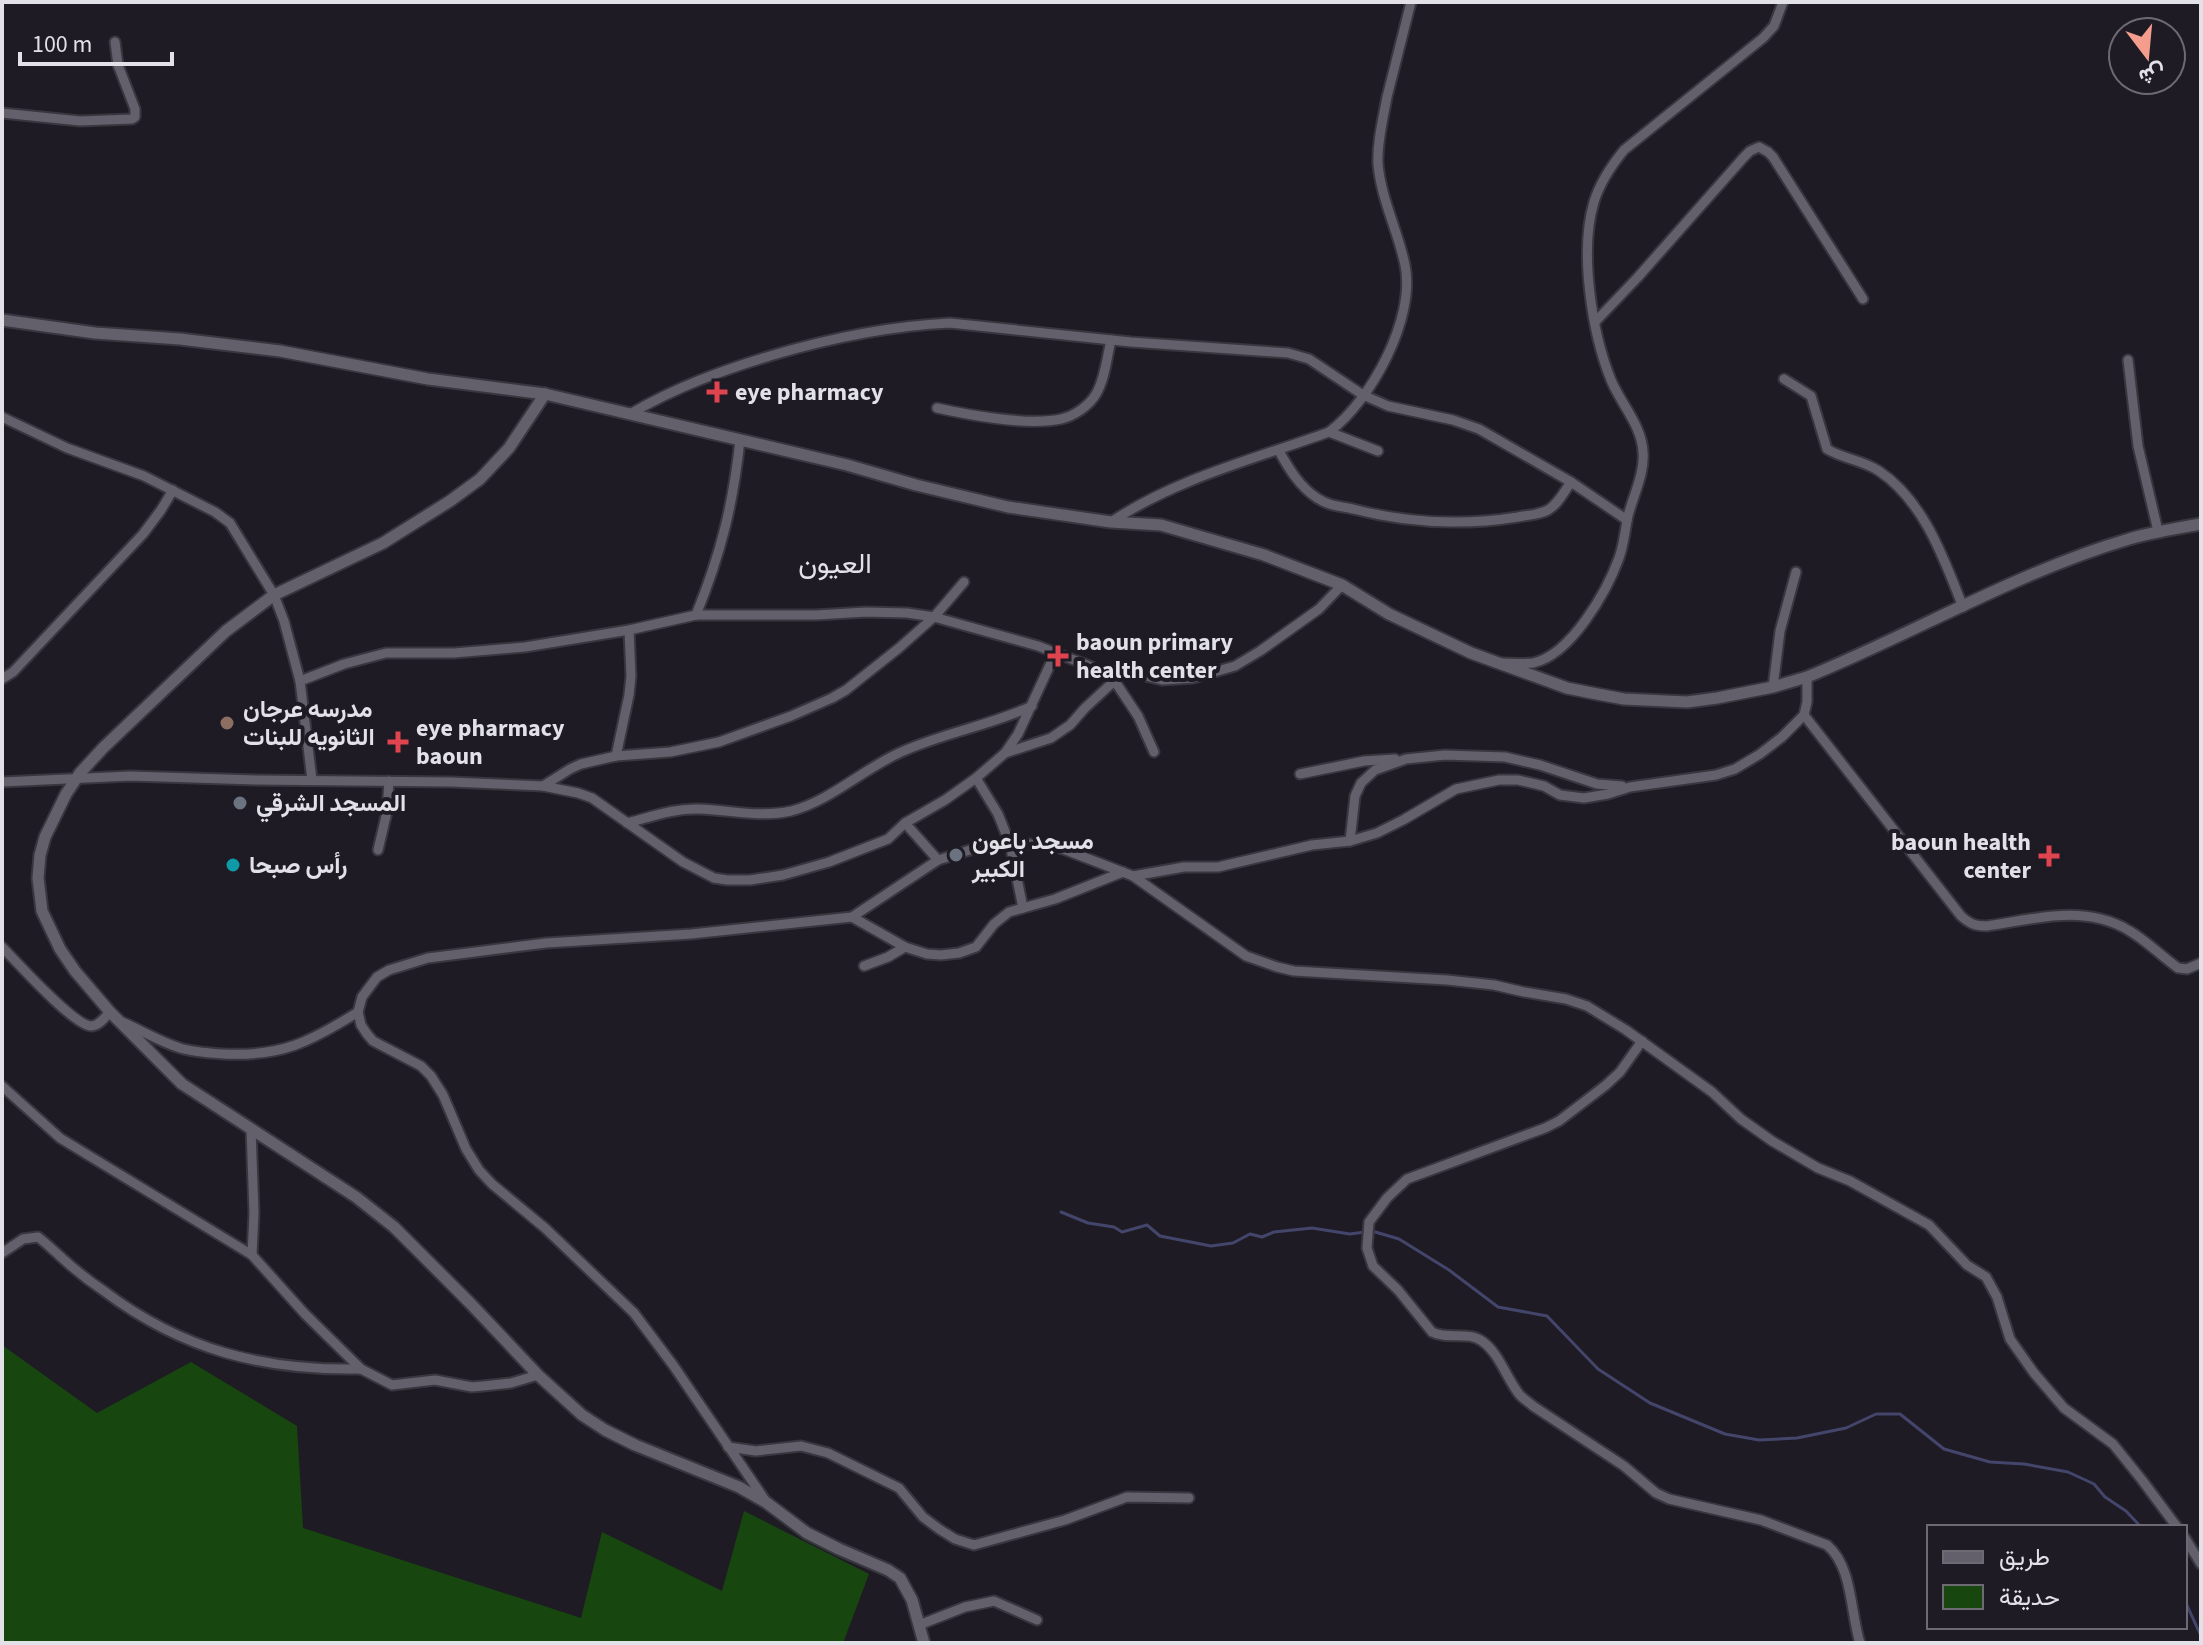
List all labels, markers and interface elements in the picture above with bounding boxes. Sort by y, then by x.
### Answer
scale bar [20,16,172,66]
north arrow [2107,16,2187,96]
text: 100 m [32,27,92,62]
text: ش [2135,55,2169,93]
place label: eye pharmacy [735,375,884,410]
marker: eye pharmacy [706,381,728,403]
district label: العيون [798,544,872,584]
place label: baoun primary health center [1076,625,1233,688]
marker: baoun primary health center [1047,645,1069,667]
place label: مدرسه عرجان الثانويه للبنات [243,692,375,755]
place label: eye pharmacy baoun [416,711,565,774]
marker: مدرسه عرجان الثانويه للبنات [218,714,236,732]
marker: eye pharmacy baoun [387,731,409,753]
place label: المسجد الشرقي [256,786,406,823]
marker: المسجد الشرقي [231,794,249,812]
place label: مسجد باعون الكبير [971,824,1094,887]
place label: baoun health center [1891,825,2031,888]
marker: baoun health center [2038,845,2060,867]
marker: مسجد باعون الكبير [947,846,965,864]
place label: رأس صبحا [249,848,348,883]
marker: رأس صبحا [224,856,242,874]
legend [1927,1525,2187,1629]
text: طريق [1999,1540,2050,1575]
text: حديقة [1999,1580,2060,1615]

